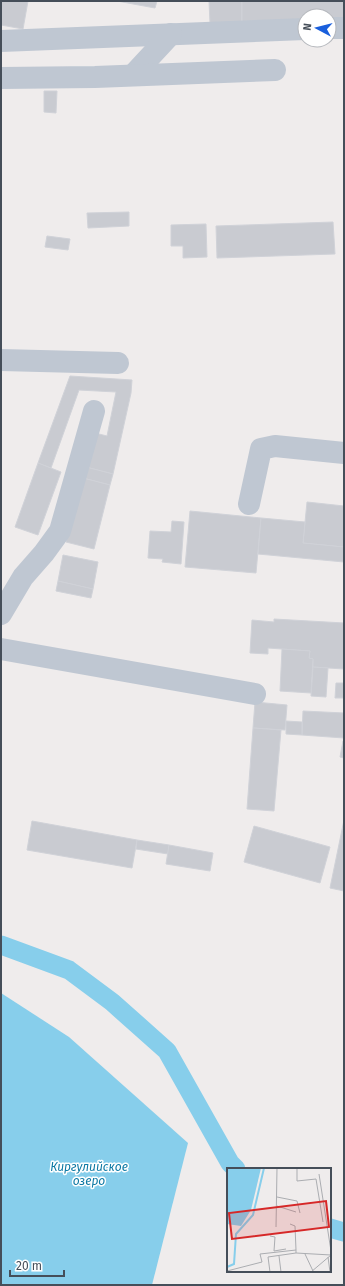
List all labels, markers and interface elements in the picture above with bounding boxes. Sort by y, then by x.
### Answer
north arrow [297,8,337,48]
text: N [301,22,314,31]
water label: Киргулийское озеро [50,1160,128,1188]
inset map [227,1168,331,1272]
scale bar [10,1252,64,1278]
text: 20 m [16,1259,42,1273]

